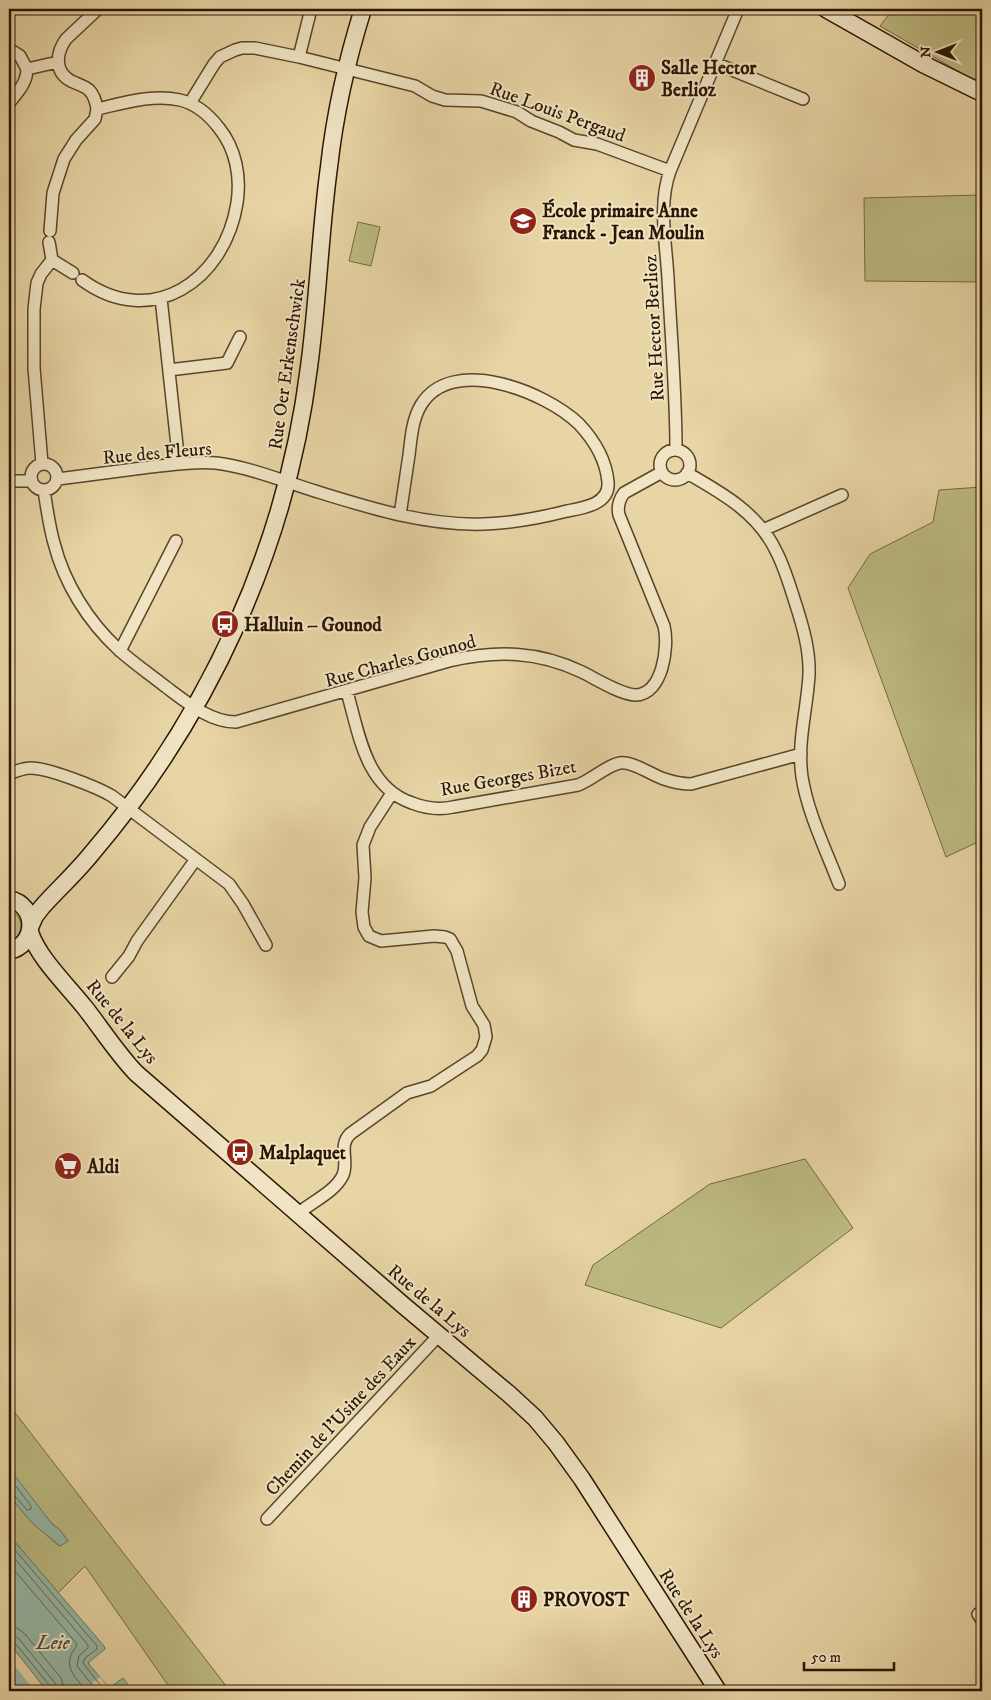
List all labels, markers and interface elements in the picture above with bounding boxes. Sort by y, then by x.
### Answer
north arrow [914,28,964,78]
text: N [917,46,935,58]
place label: Salle Hector Berlioz [661,57,757,102]
building icon: Salle Hector Berlioz [627,63,657,93]
street label: Rue Louis Pergaud [486,77,629,148]
place label: École primaire Anne Franck - Jean Moulin [542,198,705,245]
school or university icon: École primaire Anne Franck - Jean Moulin [508,206,538,236]
street label: Rue Hector Berlioz [639,254,670,402]
street label: Rue Oer Erkenschwick [264,277,311,451]
street label: Rue des Fleurs [102,437,213,470]
bus stop icon: Halluin – Gounod [210,609,240,639]
place label: Halluin – Gounod [244,614,382,637]
street label: Rue Charles Gounod [322,630,479,693]
street label: Rue Georges Bizet [438,755,578,802]
street label: Rue de la Lys [81,975,163,1069]
bus stop icon: Malplaquet [225,1137,255,1167]
place label: Malplaquet [259,1142,347,1166]
supermarket icon: Aldi [53,1151,83,1181]
place label: Aldi [86,1156,119,1179]
street label: Rue de la Lys [383,1260,475,1343]
street label: Chemin de l'Usine des Eaux [261,1331,422,1501]
street label: Rue de la Lys [653,1565,728,1663]
building icon: PROVOST [509,1584,539,1614]
place label: PROVOST [543,1589,630,1612]
water label: Leie [35,1631,71,1656]
scale bar [804,1640,894,1672]
text: 50 m [811,1648,841,1667]

